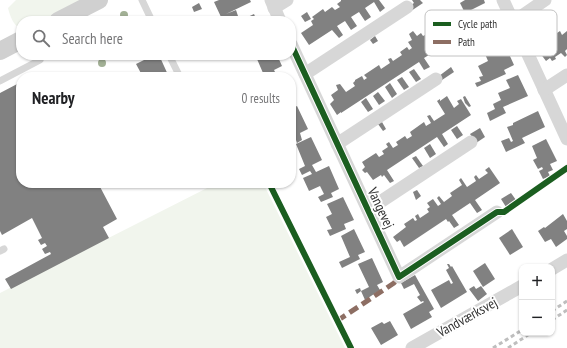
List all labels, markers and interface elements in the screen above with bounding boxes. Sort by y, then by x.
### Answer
legend [425,10,557,56]
search box [16,16,296,60]
text: Cycle path [458,17,497,31]
icon: search [30,27,52,49]
text: Search here [62,29,123,48]
text: Path [458,35,475,49]
text: Nearby [32,87,75,109]
text: 0 results [241,90,280,107]
street label: Vangevej [363,184,398,232]
map controls [519,264,555,336]
button: + [519,264,555,300]
street label: Vandværksvej [433,293,500,341]
button: − [519,300,555,336]

